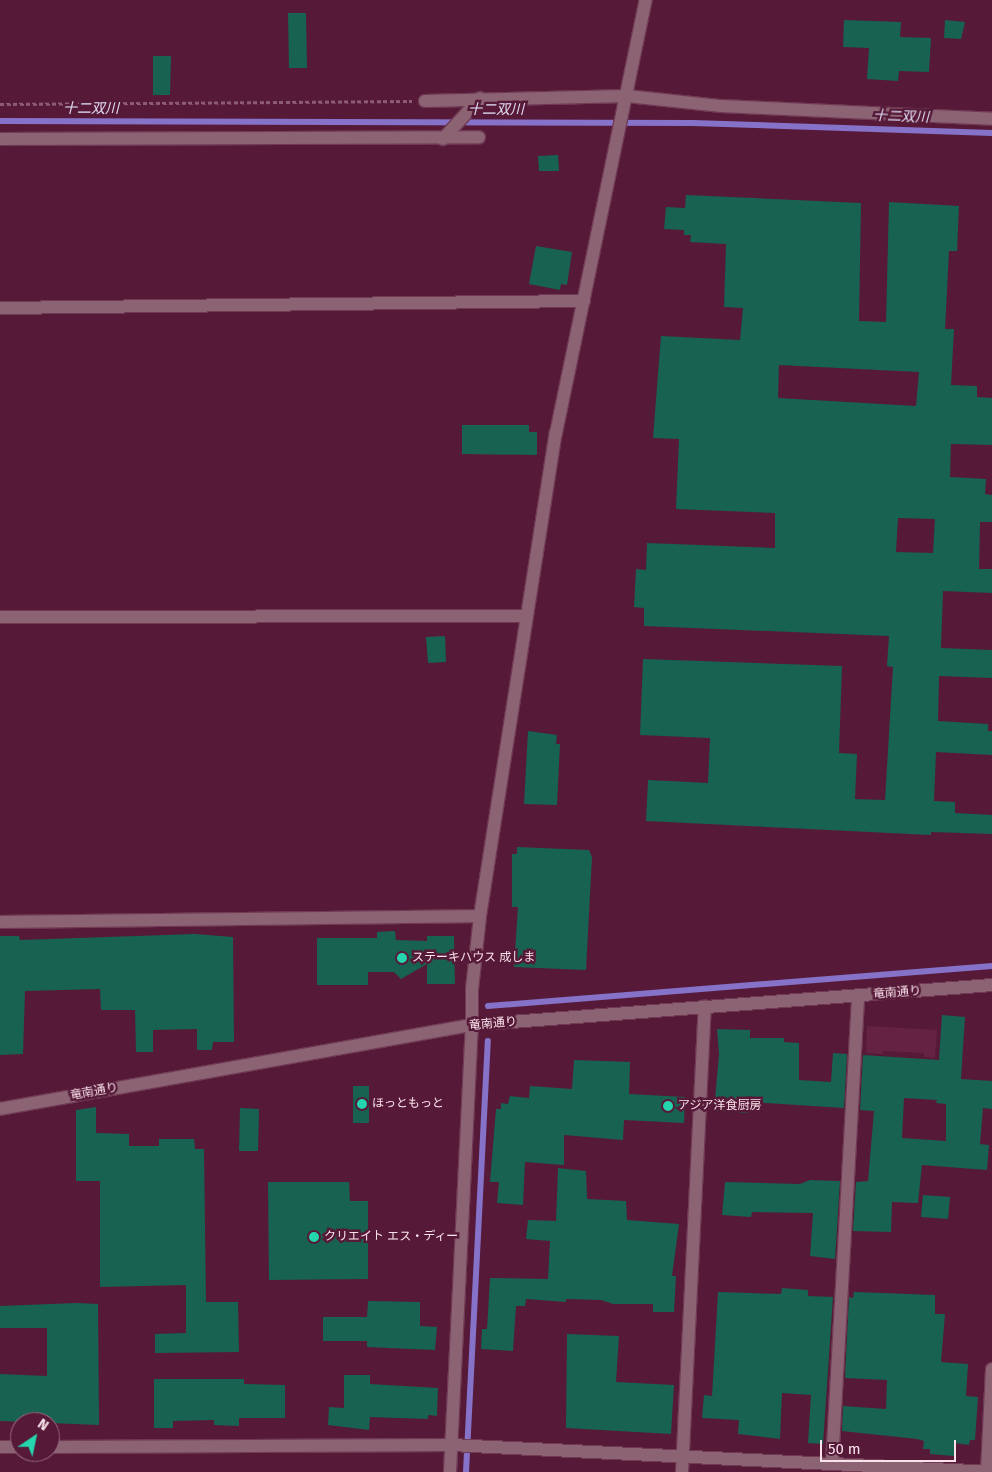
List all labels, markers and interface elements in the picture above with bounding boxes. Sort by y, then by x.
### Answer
water label: 十二双川 [63,101,119,117]
water label: 十二双川 [468,102,524,118]
water label: 十二双川 [873,108,929,126]
place label: ステーキハウス 成しま [412,951,535,965]
marker: ステーキハウス 成しま [396,952,408,964]
street label: 竜南通り [873,984,921,1002]
street label: 竜南通り [468,1015,518,1033]
street label: 竜南通り [69,1081,119,1103]
place label: ほっともっと [372,1097,444,1111]
marker: ほっともっと [356,1098,368,1110]
place label: アジア洋食厨房 [678,1099,762,1113]
marker: アジア洋食厨房 [662,1100,674,1112]
place label: クリエイト エス・ディー [324,1230,459,1244]
marker: クリエイト エス・ディー [308,1231,320,1243]
north arrow [10,1412,60,1462]
text: N [34,1415,52,1435]
scale bar [822,1430,958,1462]
text: 50 m [828,1440,861,1458]

